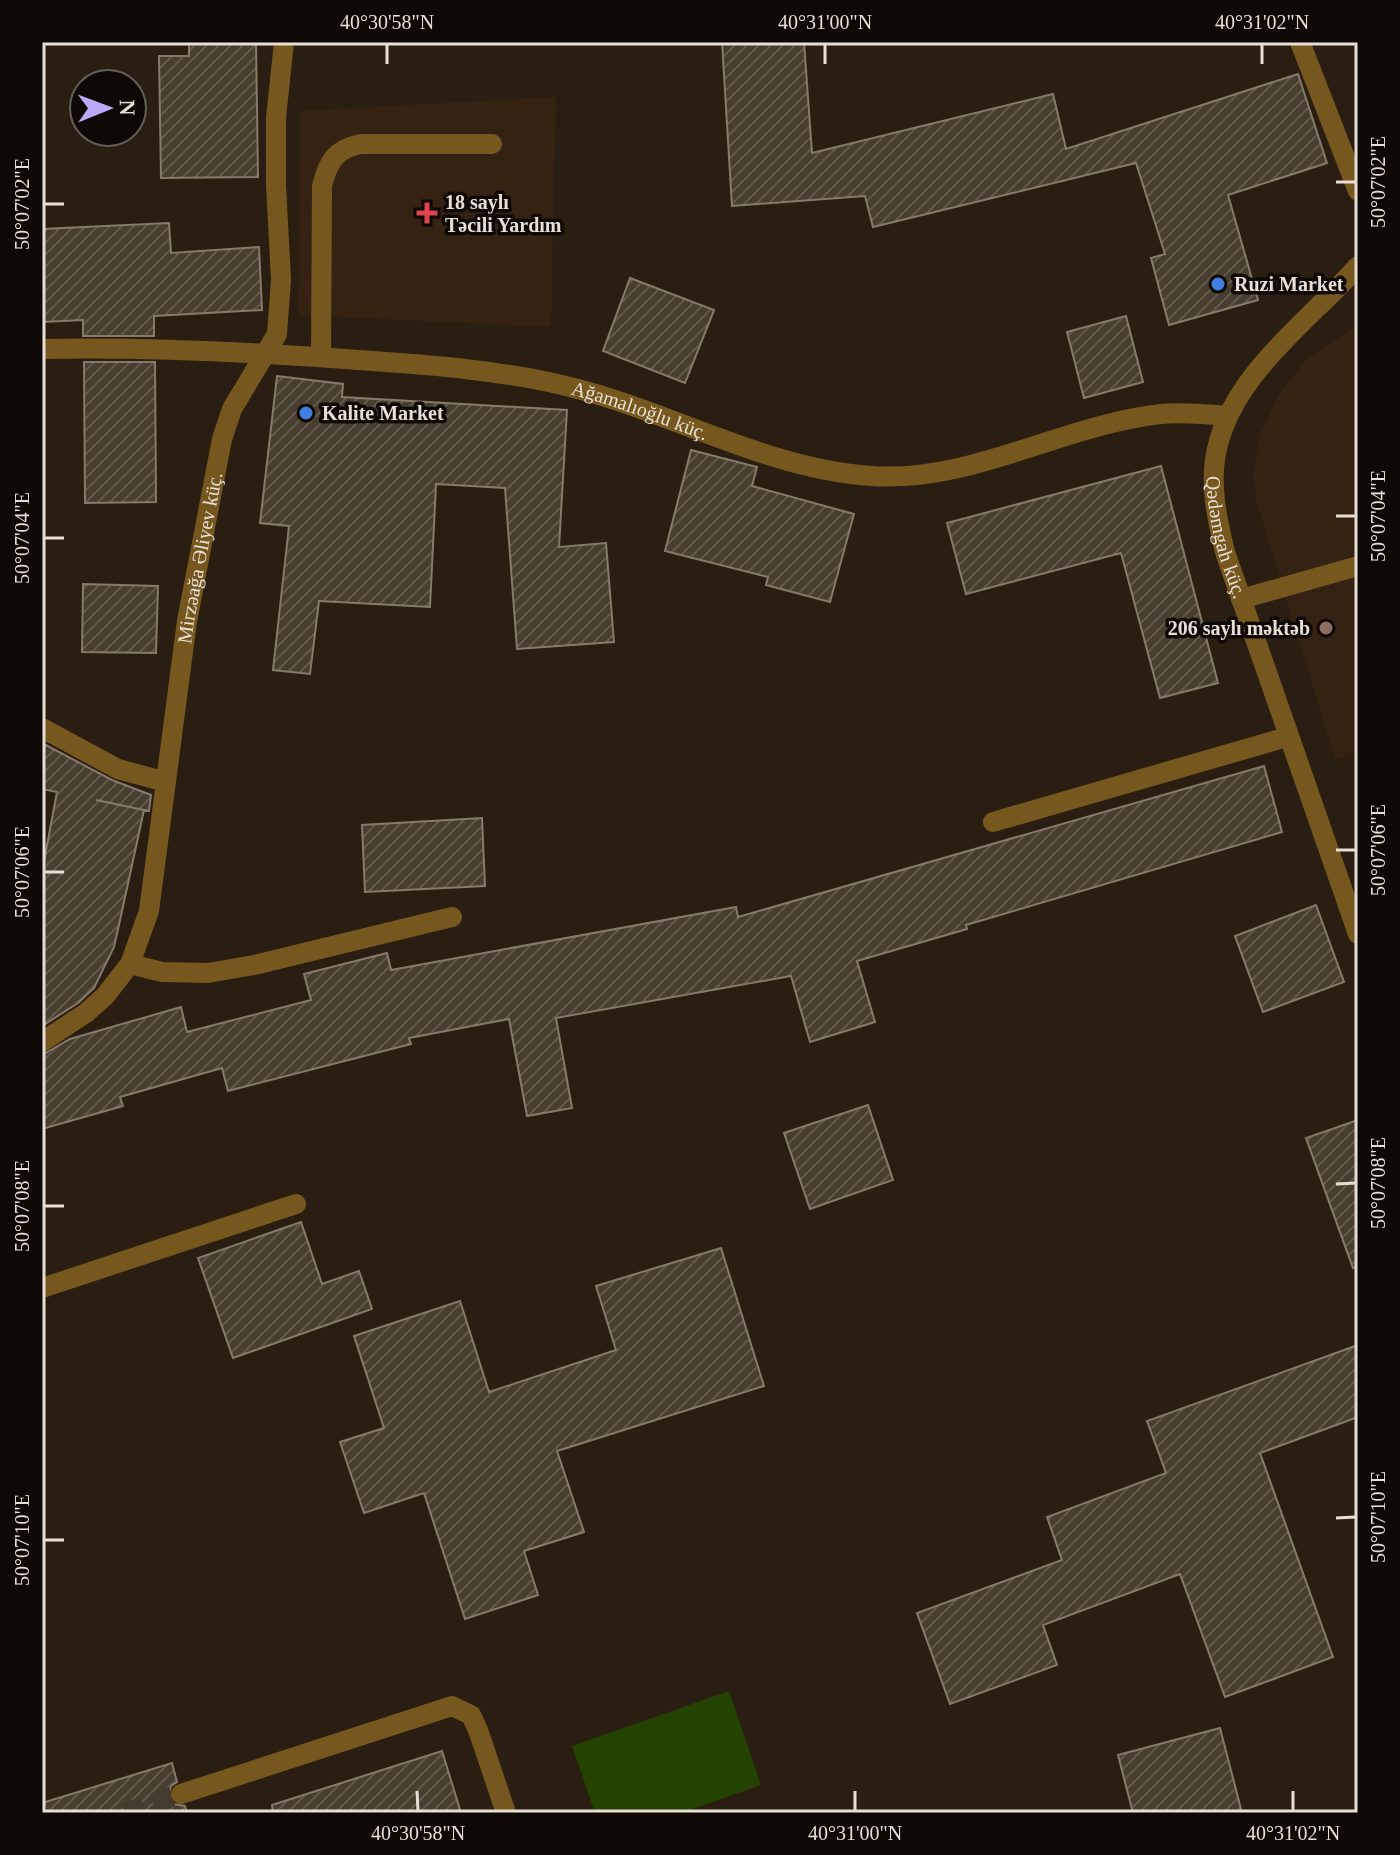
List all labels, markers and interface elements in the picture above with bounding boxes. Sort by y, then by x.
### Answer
text: 40°30'58"N [340,11,434,33]
text: 40°31'00"N [778,11,872,33]
text: 40°31'02"N [1215,11,1309,33]
north arrow [68,68,148,148]
text: N [115,99,140,116]
text: 50°07'02"E [1367,136,1389,228]
text: 50°07'02"E [11,158,33,250]
place label: 18 saylı Təcili Yardım [445,191,562,236]
marker: 18 saylı Təcili Yardım [416,202,438,224]
place label: Ruzi Market [1234,273,1344,295]
marker: Ruzi Market [1209,275,1227,293]
street label: Ağamalıoğlu küç. [569,377,711,444]
place label: Kalite Market [322,402,444,424]
marker: Kalite Market [297,404,315,422]
street label: Mirzəağa Əliyev küç. [173,470,226,645]
text: 50°07'04"E [1367,470,1389,562]
street label: Qədəmgah küç. [1203,476,1251,601]
text: 50°07'04"E [11,492,33,584]
place label: 206 saylı məktəb [1168,617,1310,640]
marker: 206 saylı məktəb [1317,619,1335,637]
text: 50°07'06"E [1367,804,1389,896]
text: 50°07'06"E [11,826,33,918]
text: 50°07'08"E [1367,1137,1389,1229]
text: 50°07'08"E [11,1160,33,1252]
text: 50°07'10"E [1367,1471,1389,1563]
text: 50°07'10"E [11,1494,33,1586]
text: 40°30'58"N [371,1822,465,1844]
text: 40°31'00"N [808,1822,902,1844]
text: 40°31'02"N [1246,1822,1340,1844]

